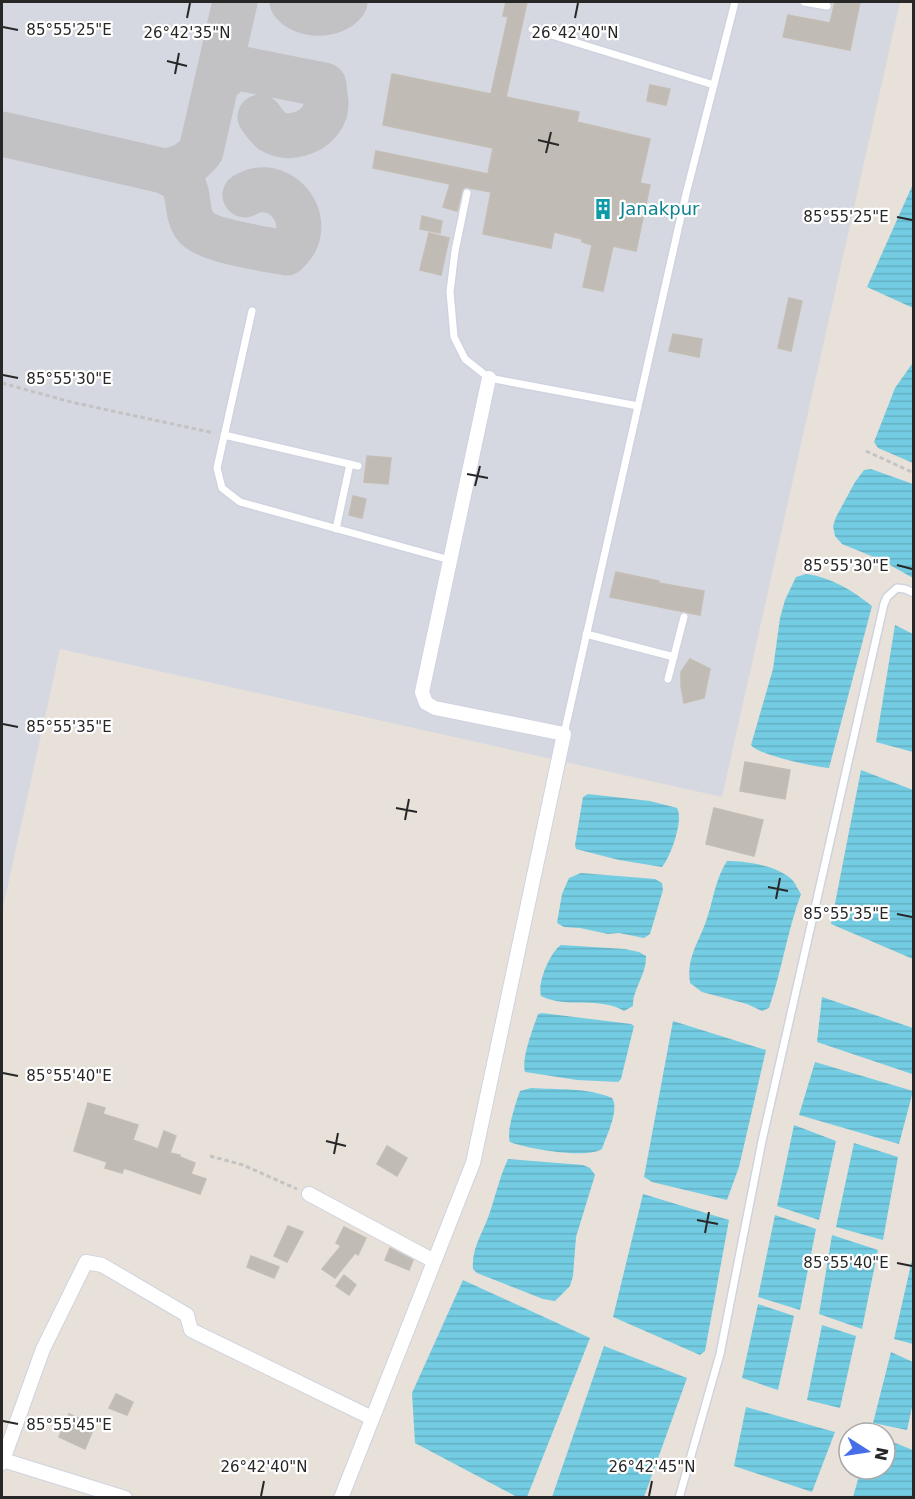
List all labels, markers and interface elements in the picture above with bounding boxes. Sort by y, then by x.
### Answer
text: 85°55'25"E [26,21,112,39]
text: 26°42'35"N [143,24,231,42]
text: 26°42'40"N [531,24,619,42]
building icon: Janakpur [591,197,615,221]
place label: Janakpur [619,198,700,219]
text: 85°55'25"E [803,208,889,226]
text: 85°55'30"E [26,370,112,388]
text: 85°55'30"E [803,557,889,575]
text: 85°55'35"E [26,718,112,736]
text: 85°55'35"E [803,905,889,923]
text: 85°55'40"E [26,1067,112,1085]
text: 85°55'40"E [803,1254,889,1272]
text: 85°55'45"E [26,1416,112,1434]
north arrow [837,1421,897,1481]
text: N [870,1445,892,1463]
text: 26°42'40"N [220,1458,308,1476]
text: 26°42'45"N [608,1458,696,1476]

